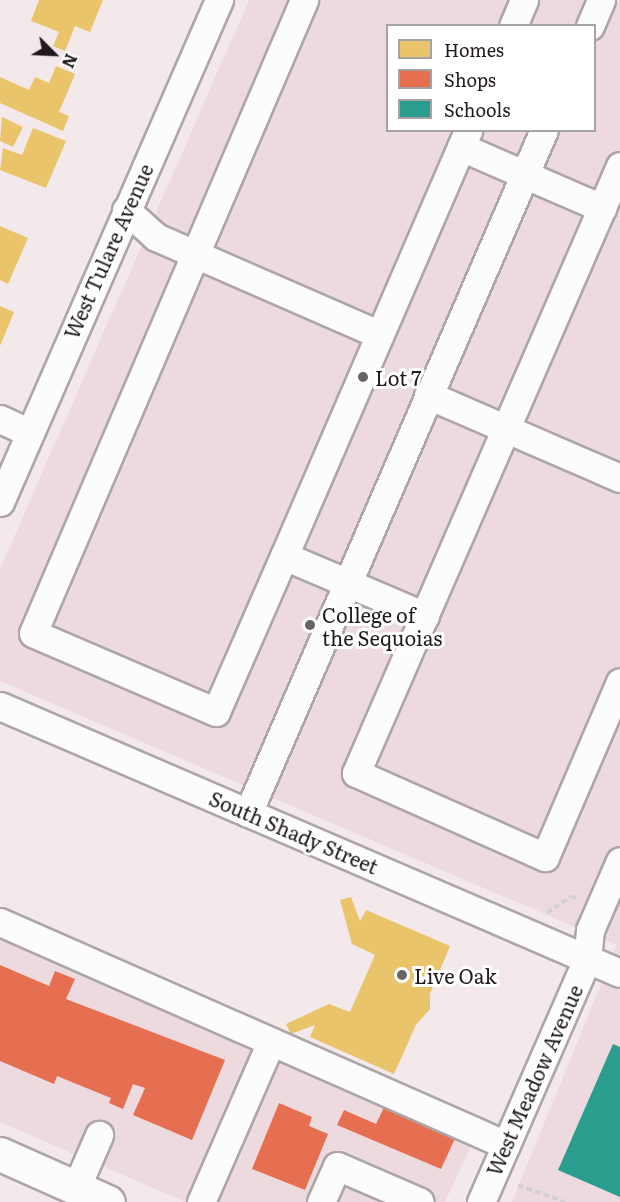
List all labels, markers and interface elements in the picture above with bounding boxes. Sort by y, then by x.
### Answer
north arrow [24,24,84,84]
legend [386,24,596,132]
text: Homes [444,36,504,63]
text: N [57,50,84,72]
text: Shops [444,66,496,93]
text: Schools [444,96,510,123]
street label: West Tulare Avenue [59,160,157,342]
place label: Lot 7 [375,365,421,389]
marker: Lot 7 [356,370,370,384]
place label: College of the Sequoias [322,602,442,649]
marker: College of the Sequoias [303,618,317,632]
street label: South Shady Street [206,786,382,878]
place label: Live Oak [414,963,497,987]
marker: Live Oak [395,968,409,982]
street label: West Meadow Avenue [481,981,587,1179]

